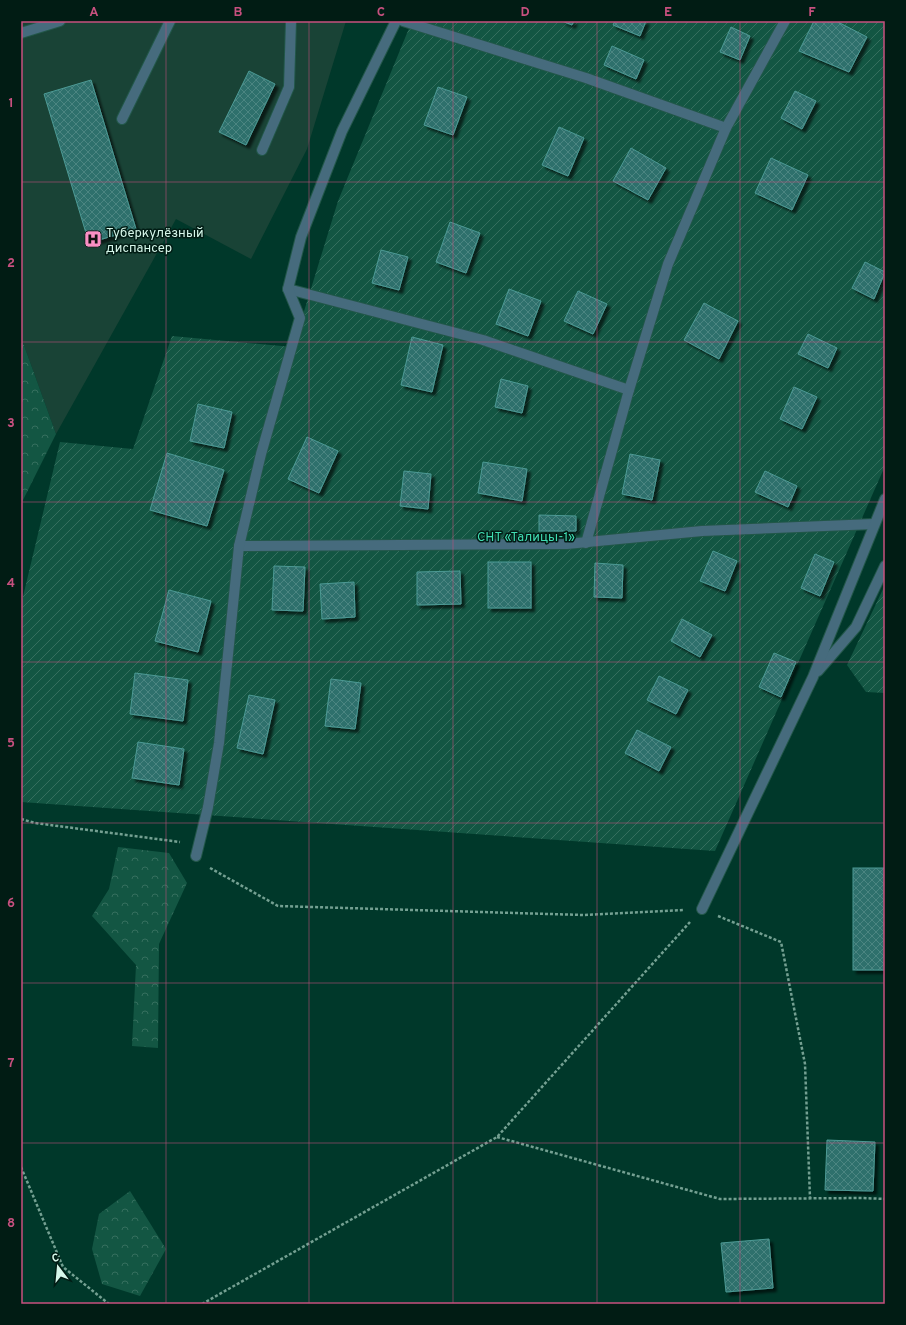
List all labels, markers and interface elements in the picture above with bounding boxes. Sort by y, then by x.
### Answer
text: A [89,5,99,21]
text: B [234,5,243,21]
text: C [377,5,385,21]
text: D [520,5,530,21]
text: E [664,5,672,21]
text: F [808,5,816,21]
text: 1 [8,96,14,112]
place label: Туберкулёзный диспансер [106,226,204,257]
hospital icon: Туберкулёзный диспансер [83,229,103,249]
text: 2 [7,256,15,272]
text: 3 [7,416,15,432]
park label: СНТ «Талицы-1» [477,530,575,546]
text: 4 [7,576,15,592]
text: 5 [7,736,15,752]
text: 6 [7,896,15,912]
text: 7 [8,1056,15,1072]
text: 8 [7,1216,15,1232]
north arrow [38,1247,78,1287]
text: С [50,1251,61,1266]

